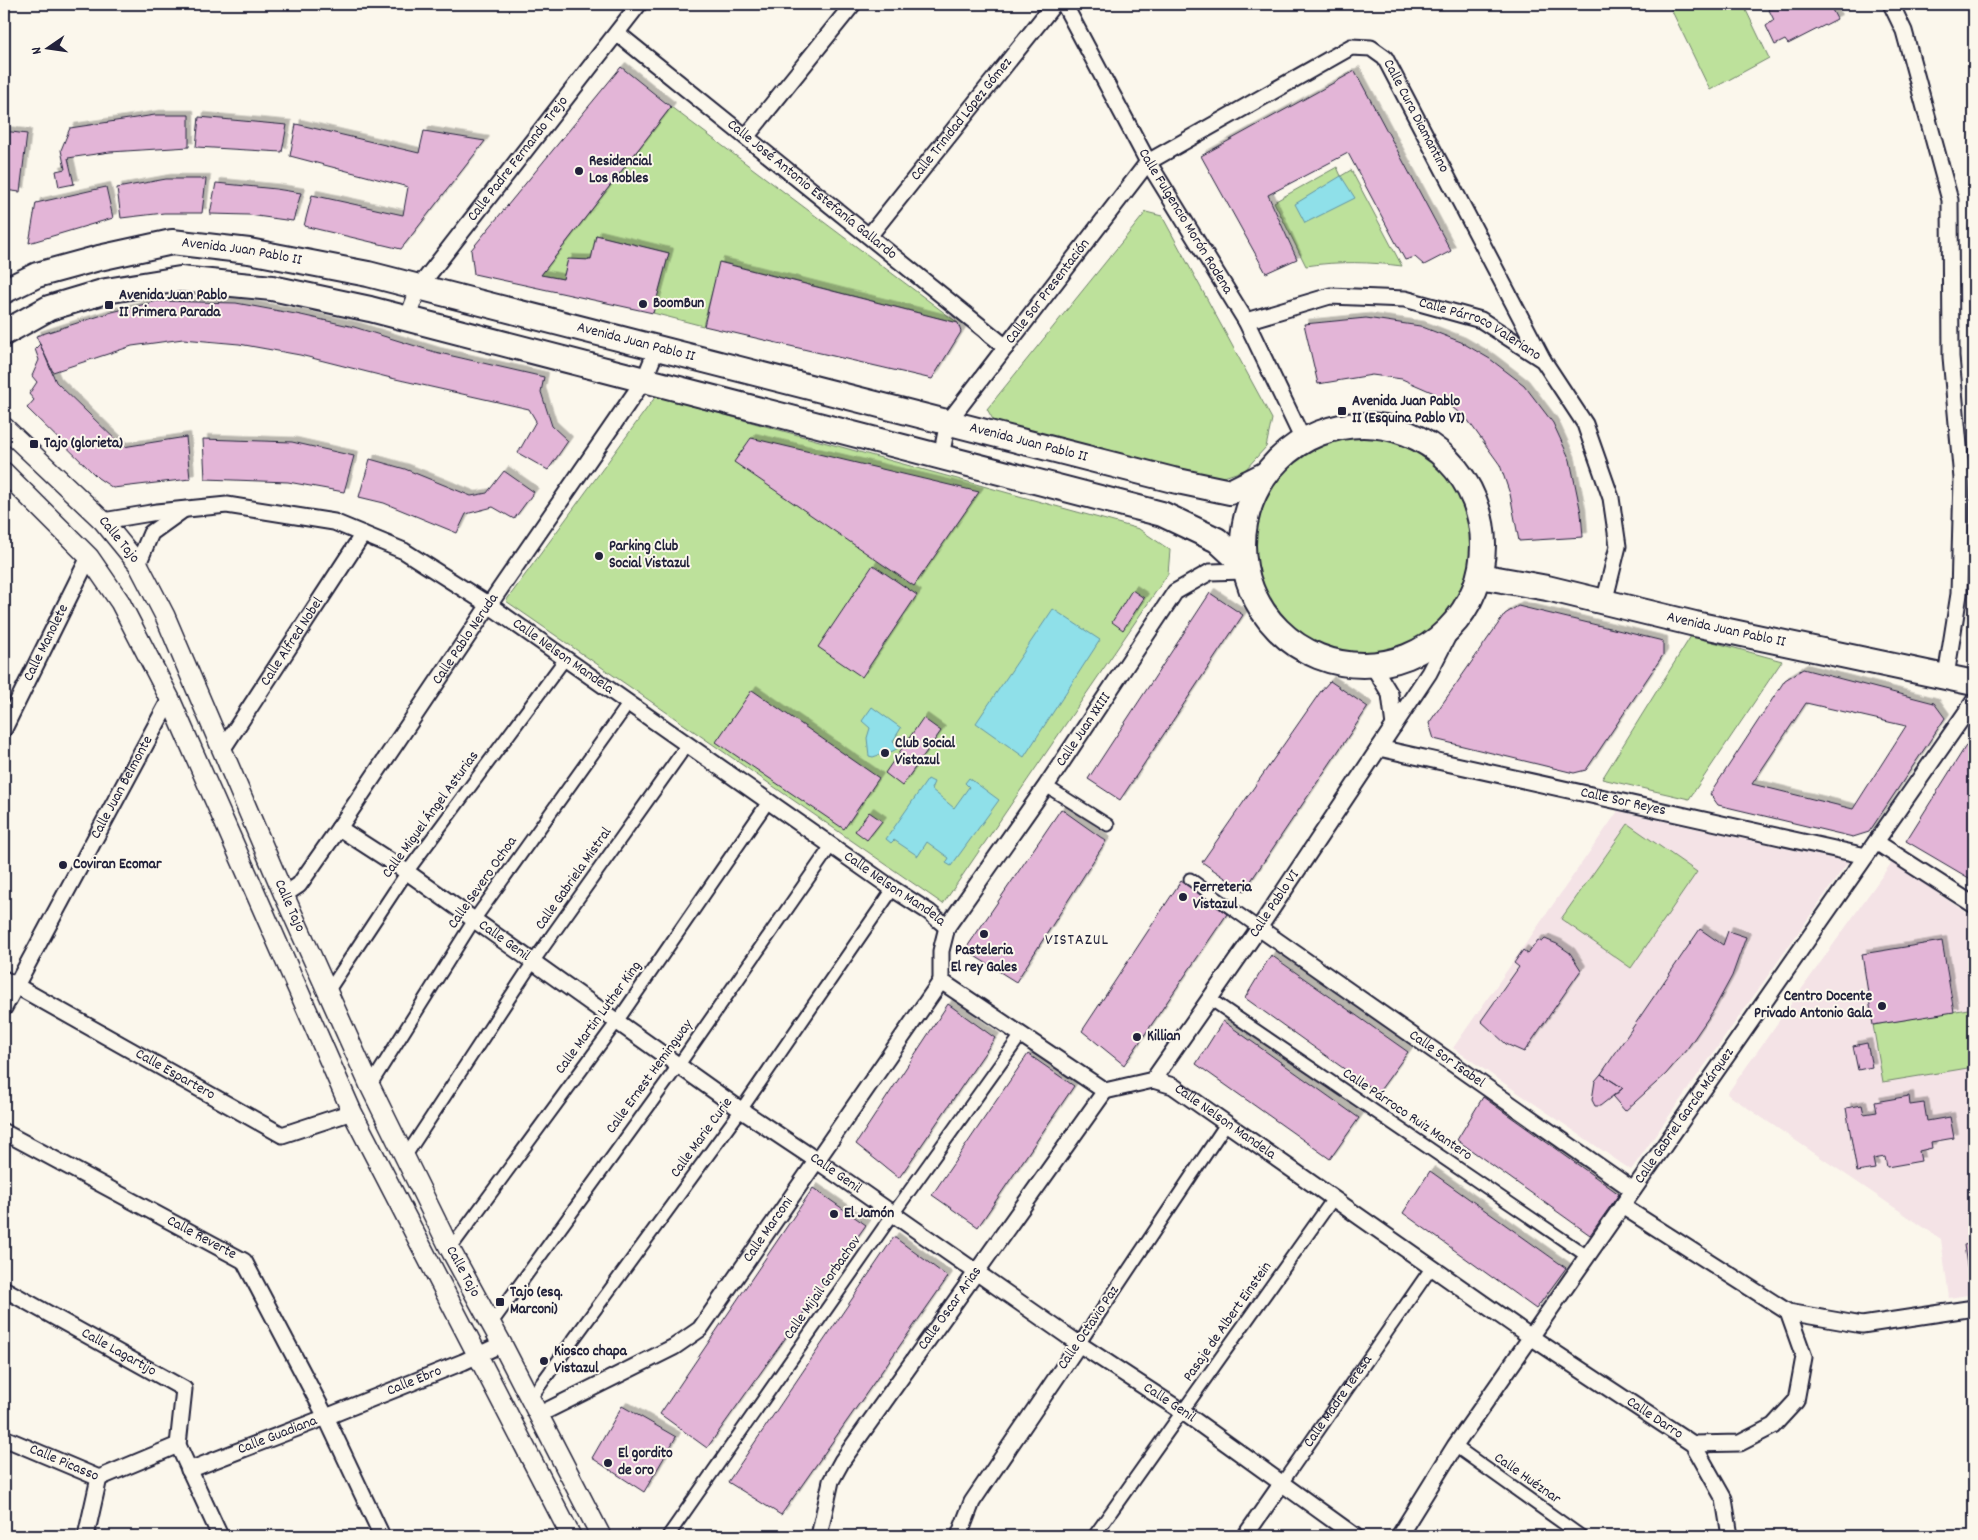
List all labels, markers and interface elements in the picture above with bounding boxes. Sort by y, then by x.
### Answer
north arrow [22,22,72,72]
text: N [27,45,48,56]
street label: Calle Trinidad López Gómez [906,53,1018,186]
street label: Calle Cura Diamantino [1377,56,1454,177]
street label: Calle Padre Fernando Trejo [462,91,574,227]
street label: Calle José Antonio Estefanía Gallardo [722,115,902,266]
street label: Calle Fulgencio Morón Rodena [1132,145,1238,299]
place label: Residencial Los Robles [589,151,652,190]
marker: Residencial Los Robles [573,165,585,177]
street label: Avenida Juan Pablo II [180,232,304,272]
street label: Calle Sor Presentación [1000,234,1096,349]
place label: Avenida Juan Pablo II Primera Parada [119,285,227,324]
street label: Calle Párroco Valeriano [1416,292,1545,367]
place label: BoomBun [653,293,704,315]
marker: BoomBun [637,298,649,310]
marker: Avenida Juan Pablo II Primera Parada [103,299,115,311]
street label: Avenida Juan Pablo II [575,317,698,368]
place label: Avenida Juan Pablo II (Esquina Pablo VI) [1352,391,1465,430]
marker: Avenida Juan Pablo II (Esquina Pablo VI) [1336,405,1348,417]
street label: Avenida Juan Pablo II [967,417,1090,469]
place label: Tajo (glorieta) [44,433,123,455]
marker: Tajo (glorieta) [28,438,40,450]
street label: Calle Tajo [92,512,145,569]
place label: Parking Club Social Vistazul [609,536,690,575]
marker: Parking Club Social Vistazul [593,550,605,562]
street label: Calle Pablo Neruda [427,588,505,689]
street label: Calle Alfred Nobel [255,593,330,691]
street label: Calle Manolete [18,600,75,685]
street label: Avenida Juan Pablo II [1664,606,1788,654]
street label: Calle Nelson Mandela [507,613,619,701]
street label: Calle Juan XXIII [1051,688,1117,772]
street label: Calle Juan Belmonte [86,732,159,843]
place label: Club Social Vistazul [895,733,955,772]
street label: Calle Miguel Ángel Asturias [377,747,485,883]
marker: Club Social Vistazul [879,747,891,759]
street label: Calle Sor Reyes [1578,782,1668,822]
street label: Calle Gabriela Mistral [530,823,618,935]
street label: Calle Severo Ochoa [443,831,524,934]
street label: Calle Nelson Mandela [839,846,951,933]
place label: Coviran Ecomar [73,854,162,876]
marker: Coviran Ecomar [57,859,69,871]
street label: Calle Pablo VI [1244,865,1306,943]
street label: Calle Tajo [268,876,311,936]
place label: Ferreteria Vistazul [1193,877,1252,916]
marker: Ferreteria Vistazul [1177,891,1189,903]
street label: Calle Genil [473,915,535,967]
marker: Pasteleria El rey Gales [978,928,990,940]
district label: VISTAZUL [1045,929,1109,952]
place label: Pasteleria El rey Gales [951,940,1017,979]
street label: Calle Martin Luther King [550,957,648,1079]
place label: Centro Docente Privado Antonio Gala [1754,986,1873,1025]
marker: Centro Docente Privado Antonio Gala [1876,1000,1888,1012]
street label: Calle Ernest Hemingway [601,1015,700,1139]
street label: Calle Sor Isabel [1404,1025,1490,1094]
place label: Killian [1147,1026,1181,1048]
marker: Killian [1131,1031,1143,1043]
street label: Calle Gabriel García Márquez [1630,1043,1740,1189]
street label: Calle Espartero [131,1044,219,1106]
street label: Calle Párroco Ruiz Mantero [1338,1063,1477,1167]
street label: Calle Nelson Mandela [1169,1079,1281,1166]
street label: Calle Marie Curie [665,1093,739,1183]
street label: Calle Genil [805,1148,866,1200]
street label: Calle Marconi [738,1193,799,1267]
place label: El Jamón [844,1203,894,1225]
marker: El Jamón [828,1208,840,1220]
street label: Calle Reverte [163,1210,240,1266]
street label: Calle Mijail Gorbachov [779,1231,868,1345]
street label: Calle Tajo [440,1242,486,1302]
street label: Pasaje de Albert Einstein [1178,1257,1278,1387]
street label: Calle Oscar Arias [913,1262,988,1355]
street label: Calle Octavio Paz [1053,1281,1126,1375]
place label: Tajo (esq. Marconi) [510,1282,563,1321]
marker: Tajo (esq. Marconi) [494,1296,506,1308]
street label: Calle Lagartijo [77,1323,160,1383]
place label: Kiosco chapa Vistazul [554,1341,628,1380]
street label: Calle Madre Teresa [1299,1350,1379,1452]
marker: Kiosco chapa Vistazul [538,1355,550,1367]
street label: Calle Ebro [384,1361,445,1402]
street label: Calle Genil [1138,1378,1200,1429]
street label: Calle Darro [1621,1392,1688,1446]
street label: Calle Guadiana [235,1410,321,1461]
street label: Calle Picasso [26,1439,102,1488]
place label: El gordito de oro [618,1443,673,1482]
street label: Calle Huéznar [1489,1448,1565,1510]
marker: El gordito de oro [602,1457,614,1469]

